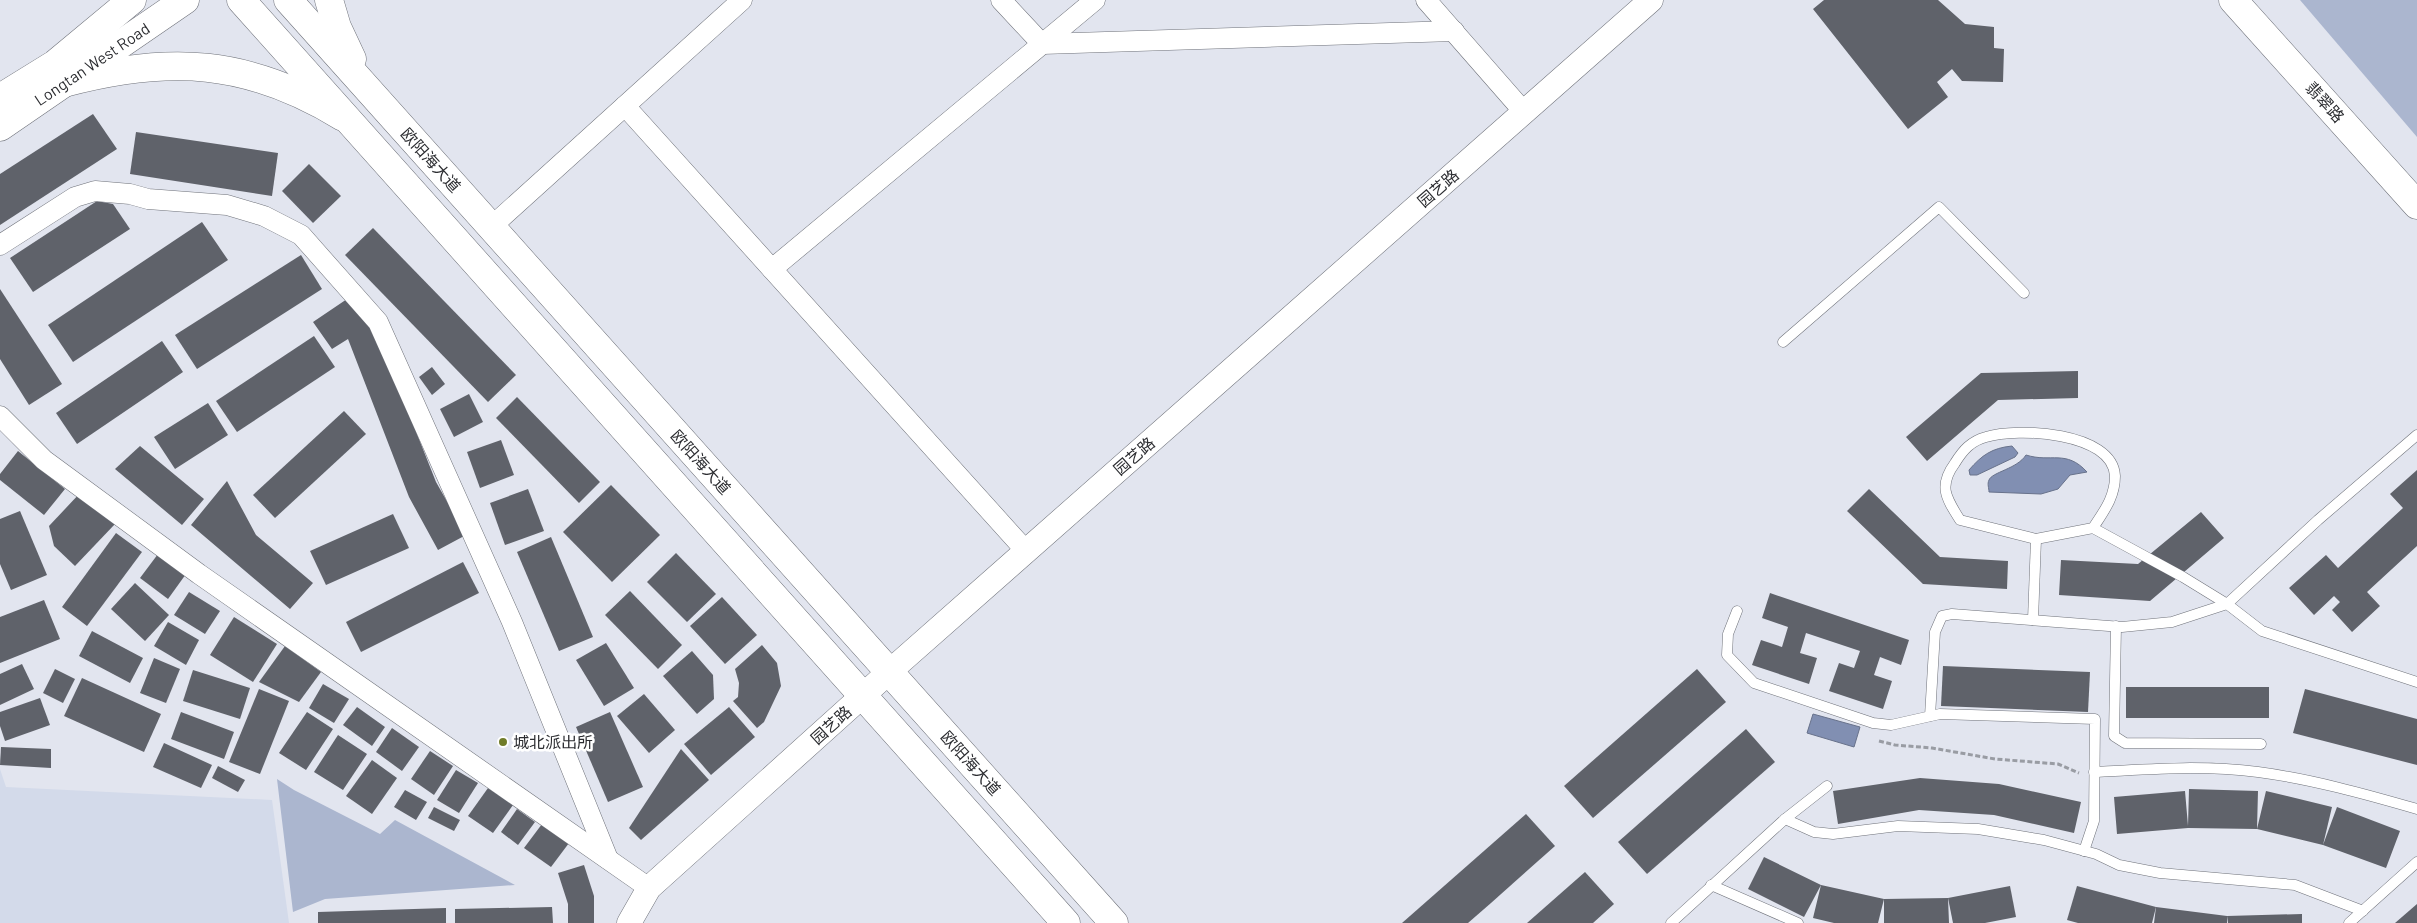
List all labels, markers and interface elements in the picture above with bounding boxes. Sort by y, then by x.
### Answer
street label: Longtan West Road [31,18,153,109]
street label: 翡翠路 [2302,77,2348,126]
street label: 欧阳海大道 [398,124,465,196]
street label: 园艺路 [1413,165,1462,211]
street label: 欧阳海大道 [668,426,735,498]
street label: 园艺路 [1109,433,1158,479]
street label: 园艺路 [806,702,855,748]
street label: 欧阳海大道 [938,727,1005,799]
place label: 城北派出所 [513,732,593,751]
marker: 城北派出所 [497,736,509,748]

